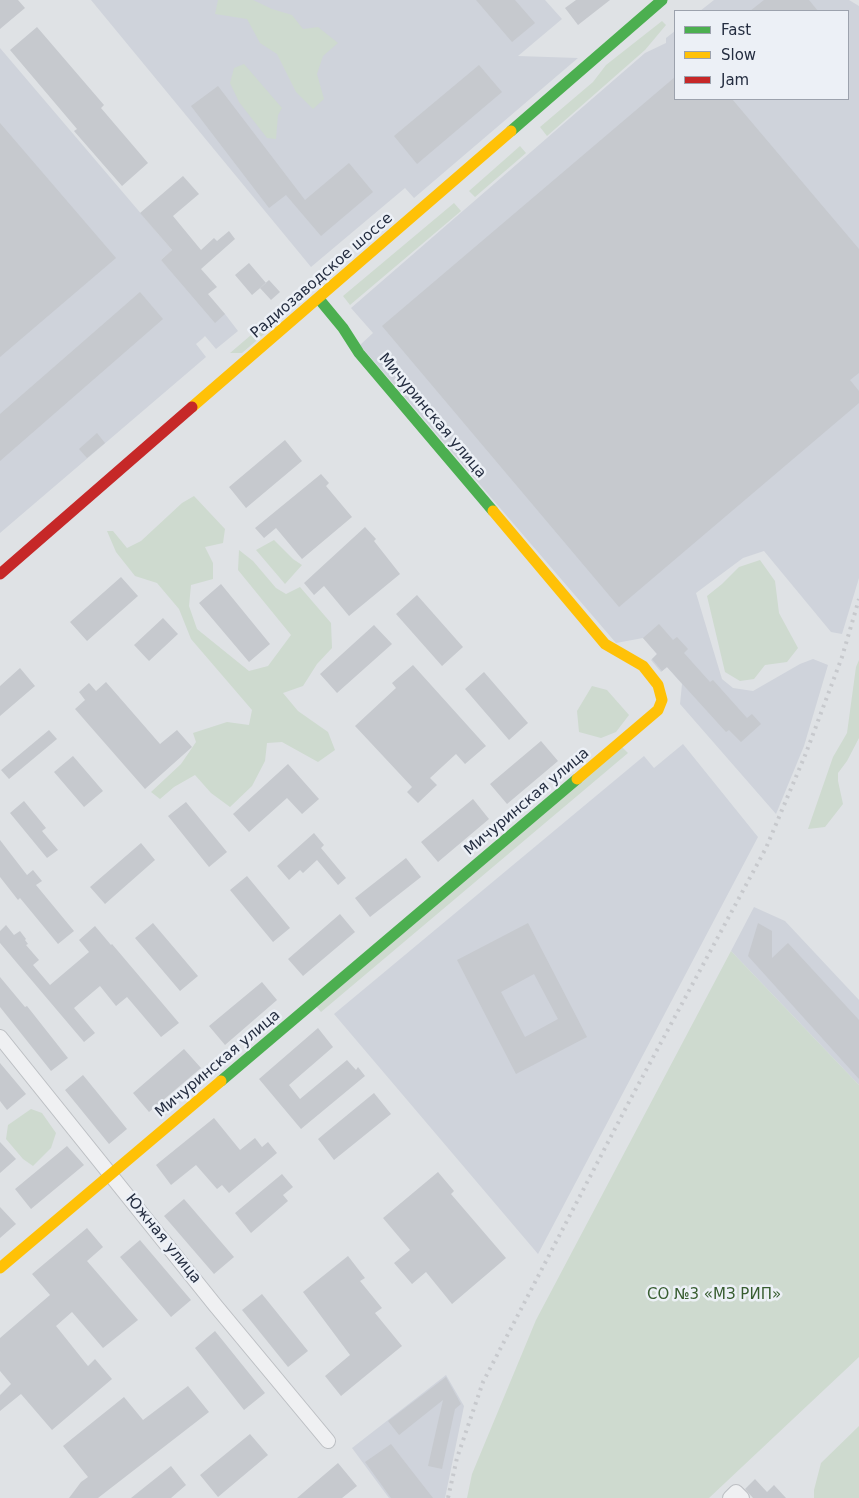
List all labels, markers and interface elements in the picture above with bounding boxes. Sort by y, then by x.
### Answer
legend [674,10,849,100]
text: Fast [721,21,751,39]
text: Slow [721,46,756,64]
text: Jam [721,71,749,89]
street label: Радиозаводское шоссе [247,209,397,343]
street label: Мичуринская улица [375,350,489,482]
street label: Мичуринская улица [461,745,593,859]
street label: Мичуринская улица [152,1007,284,1121]
street label: Южная улица [121,1191,205,1287]
park label: СО №3 «МЗ РИП» [647,1286,781,1304]

